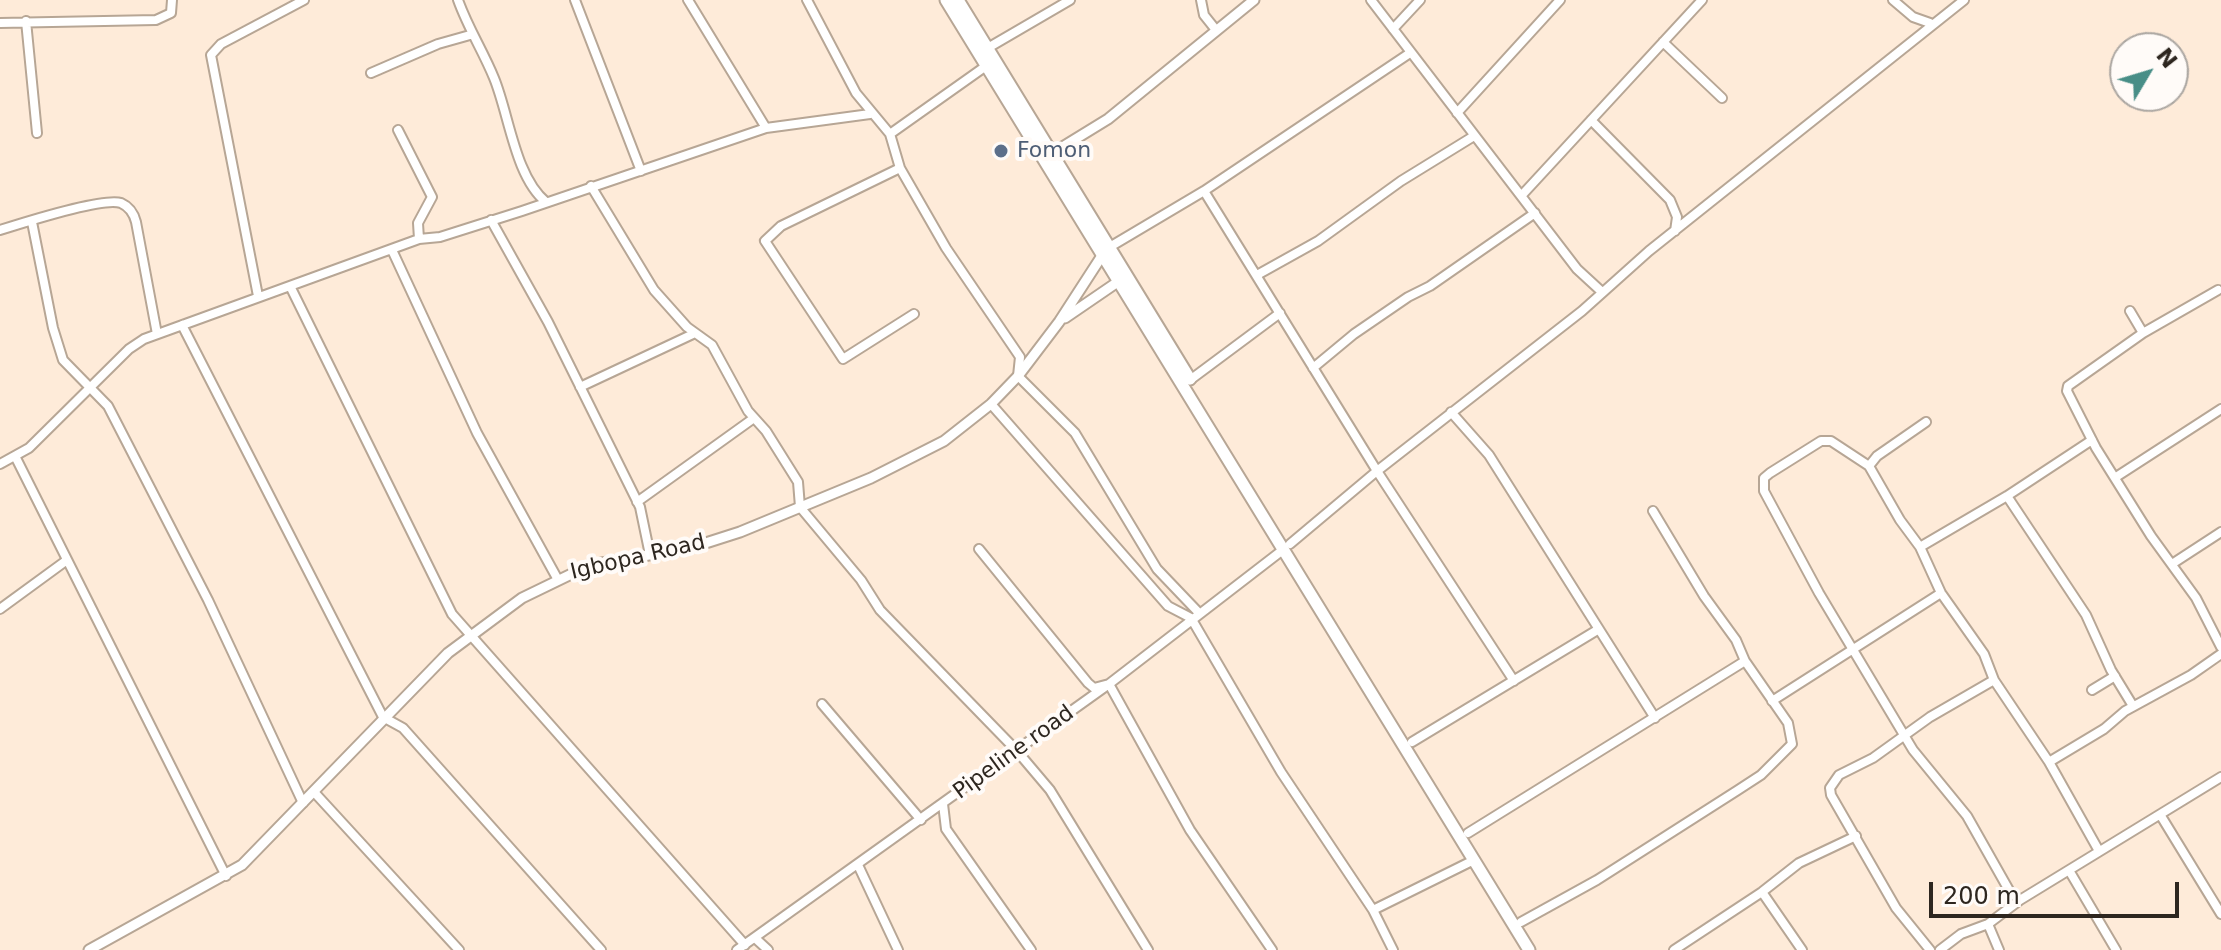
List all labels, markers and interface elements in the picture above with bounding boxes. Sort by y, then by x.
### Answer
north arrow [2109,32,2189,112]
text: N [2151,43,2182,73]
place label: Fomon [1017,138,1091,164]
marker: Fomon [992,142,1010,160]
street label: Igbopa Road [568,530,708,586]
street label: Pipeline road [949,700,1079,806]
scale bar [1933,866,2183,916]
text: 200 m [1943,882,2020,910]

